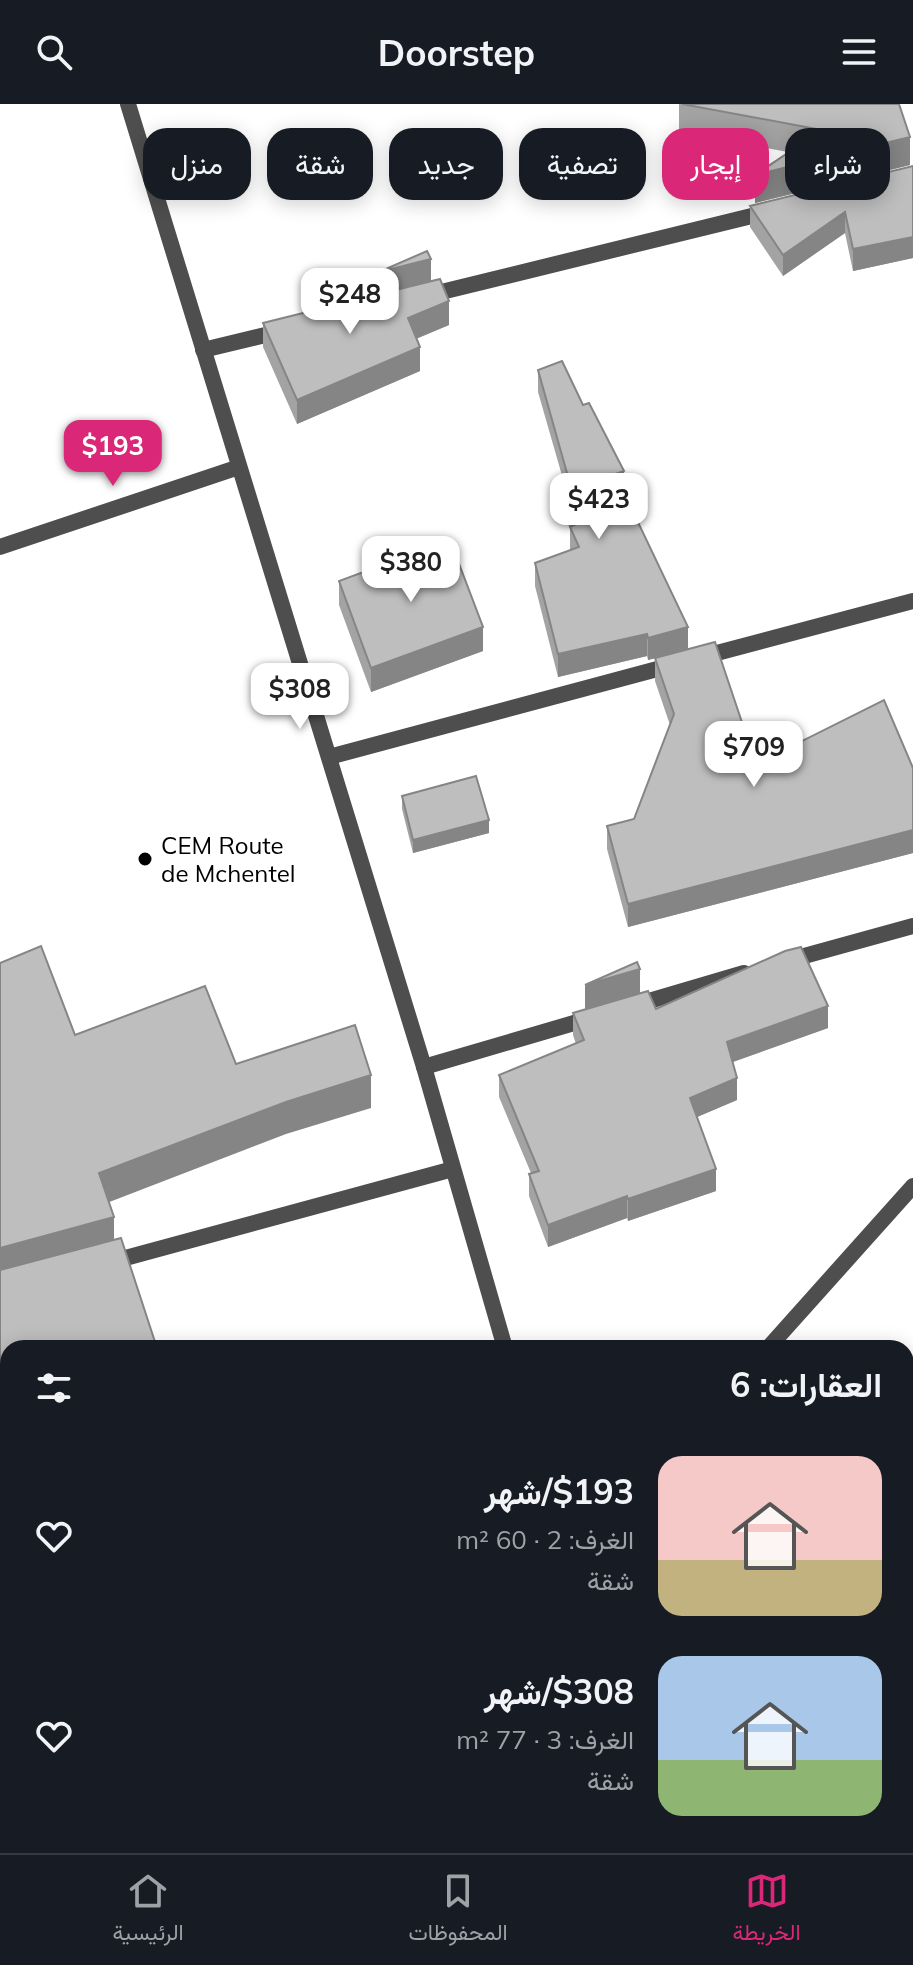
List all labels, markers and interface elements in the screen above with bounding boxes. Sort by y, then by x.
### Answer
icon: search [32,30,76,74]
text: Doorstep [378,30,535,75]
icon: menu [837,30,881,74]
chip: منزل [143,128,251,200]
chip: شقة [267,128,373,200]
chip: جديد [389,128,503,200]
chip: تصفية [519,128,646,200]
chip: إيجار [662,128,769,200]
chip: شراء [785,128,890,200]
pin: $248 [303,268,397,336]
text: $248 [319,277,381,310]
pin: $193 [66,420,160,488]
text: $193 [82,429,144,462]
pin: $423 [552,473,646,541]
text: $423 [568,482,630,515]
pin: $380 [364,536,458,604]
text: $380 [380,545,442,578]
pin: $308 [253,663,347,731]
text: $308 [269,672,331,705]
pin: $709 [707,721,801,789]
text: $709 [723,730,785,763]
place label: CEM Route de Mchentel [161,830,295,888]
marker: CEM Route de Mchentel [136,850,154,868]
text: العقارات: 6 [730,1363,882,1406]
icon: filters [32,1366,76,1410]
text: $193/شهر [484,1470,634,1513]
icon: home [722,1488,818,1584]
icon: heart [32,1514,76,1558]
text: الغرف: 2 · 60 m² [456,1523,634,1556]
text: شقة [587,1564,634,1597]
text: $308/شهر [484,1670,634,1713]
icon: home [722,1688,818,1784]
icon: heart [32,1714,76,1758]
text: الغرف: 3 · 77 m² [456,1723,634,1756]
text: شقة [587,1764,634,1797]
tab: الرئيسية [112,1869,184,1952]
tab: المحفوظات [408,1869,508,1952]
tab: الخريطة [733,1869,801,1952]

